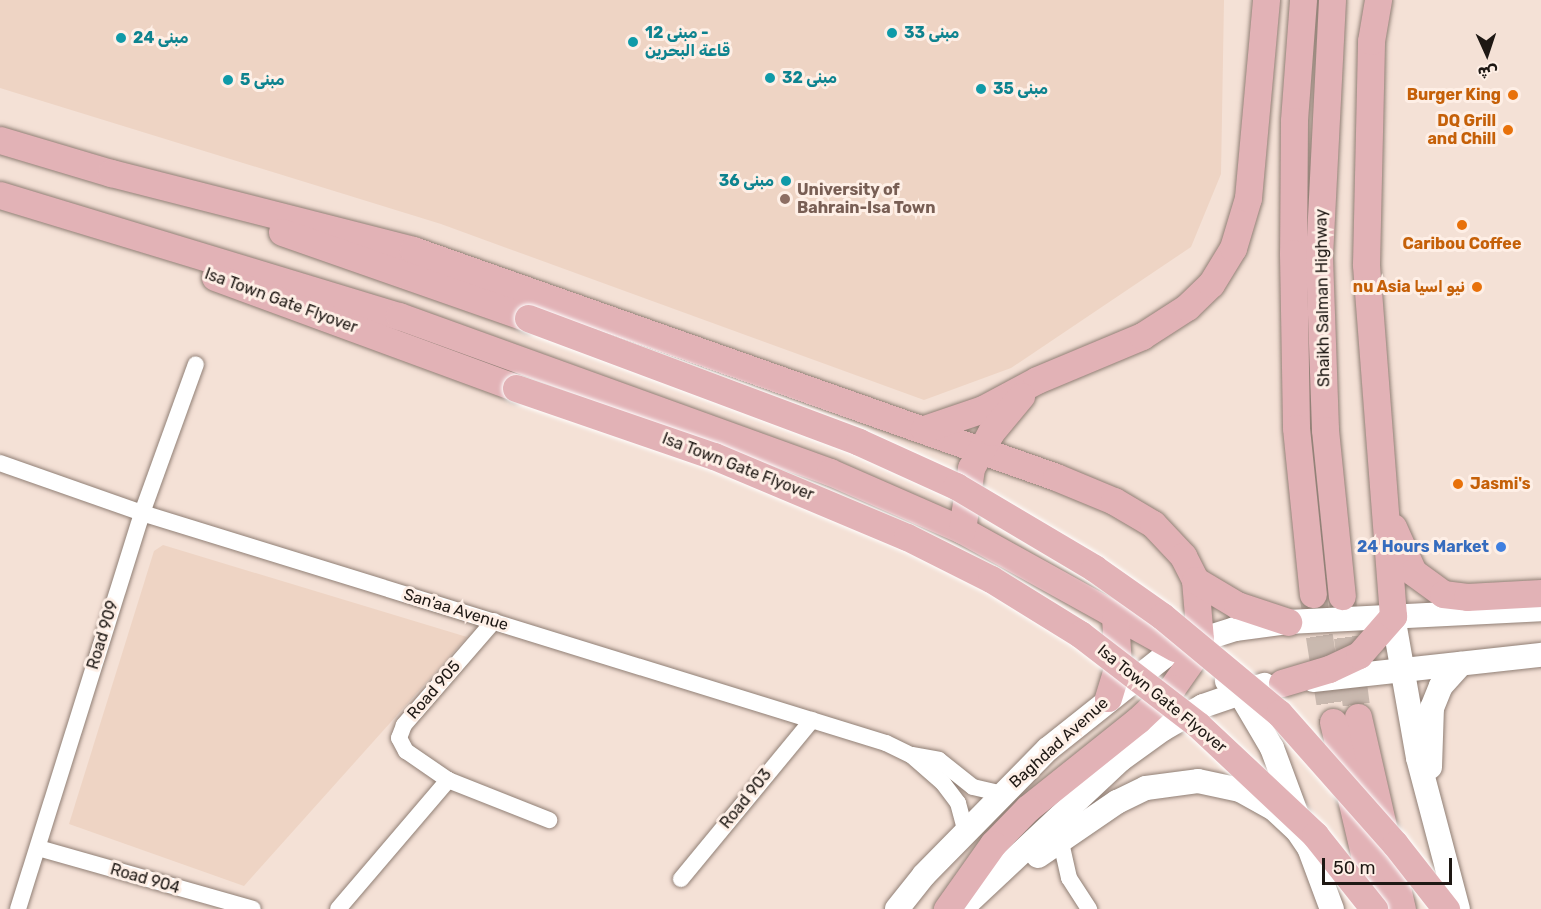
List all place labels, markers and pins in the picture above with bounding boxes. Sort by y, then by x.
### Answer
place label: مبنى 12 - قاعة البحرين [645,23,730,61]
place label: مبنى 33 [904,23,959,43]
marker: مبنى 33 [885,26,899,40]
place label: مبنى 24 [133,28,188,48]
marker: مبنى 24 [114,31,128,45]
marker: مبنى 12 - قاعة البحرين [626,35,640,49]
place label: مبنى 32 [782,68,837,88]
place label: مبنى 5 [240,70,285,90]
marker: مبنى 32 [763,71,777,85]
marker: مبنى 5 [221,73,235,87]
place label: مبنى 35 [993,79,1048,99]
marker: مبنى 35 [974,82,988,96]
place label: Burger King [1406,85,1501,105]
marker: Burger King [1506,88,1520,102]
place label: DQ Grill and Chill [1427,111,1496,149]
marker: DQ Grill and Chill [1501,123,1515,137]
place label: مبنى 36 [719,171,774,191]
marker: مبنى 36 [779,174,793,188]
place label: University of Bahrain-Isa Town [797,180,936,218]
marker: University of Bahrain-Isa Town [778,192,792,206]
marker: Caribou Coffee [1455,218,1469,232]
place label: Caribou Coffee [1403,234,1521,254]
place label: nu Asia نيو اسيا [1352,277,1465,297]
marker: nu Asia نيو اسيا [1470,280,1484,294]
place label: Jasmi's [1470,474,1531,494]
marker: Jasmi's [1451,477,1465,491]
place label: 24 Hours Market [1357,537,1489,557]
marker: 24 Hours Market [1494,540,1508,554]

